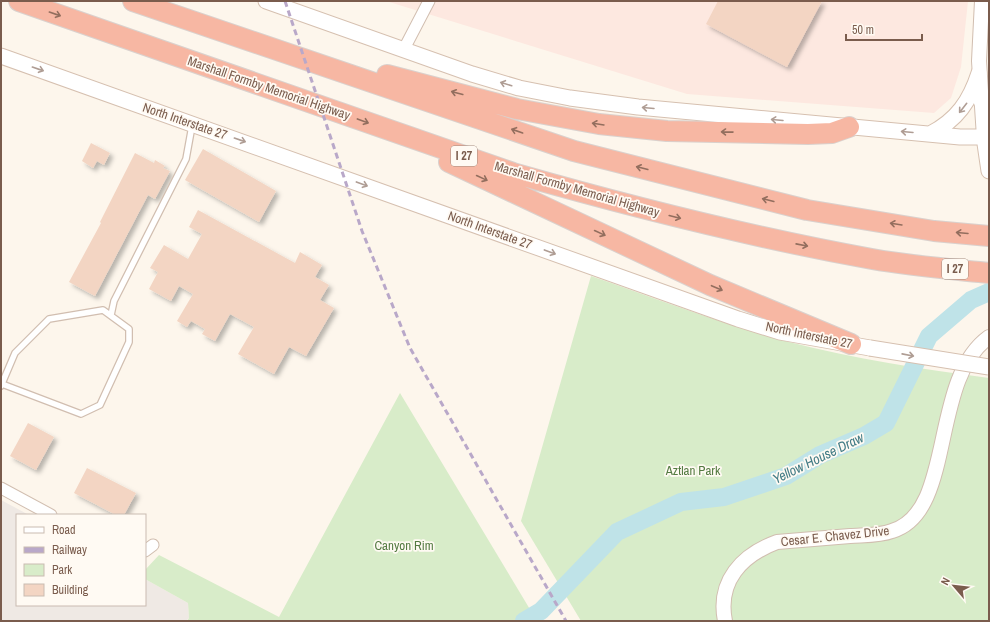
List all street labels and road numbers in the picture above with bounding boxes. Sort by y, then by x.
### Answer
street label: Marshall Formby Memorial Highway [186,52,353,124]
street label: North Interstate 27 [140,99,230,143]
road number: I 27 [451,146,477,166]
street label: Marshall Formby Memorial Highway [493,157,662,221]
street label: North Interstate 27 [446,207,534,253]
road number: I 27 [942,259,968,279]
street label: North Interstate 27 [764,318,854,353]
street label: Cesar E. Chavez Drive [780,522,890,550]

